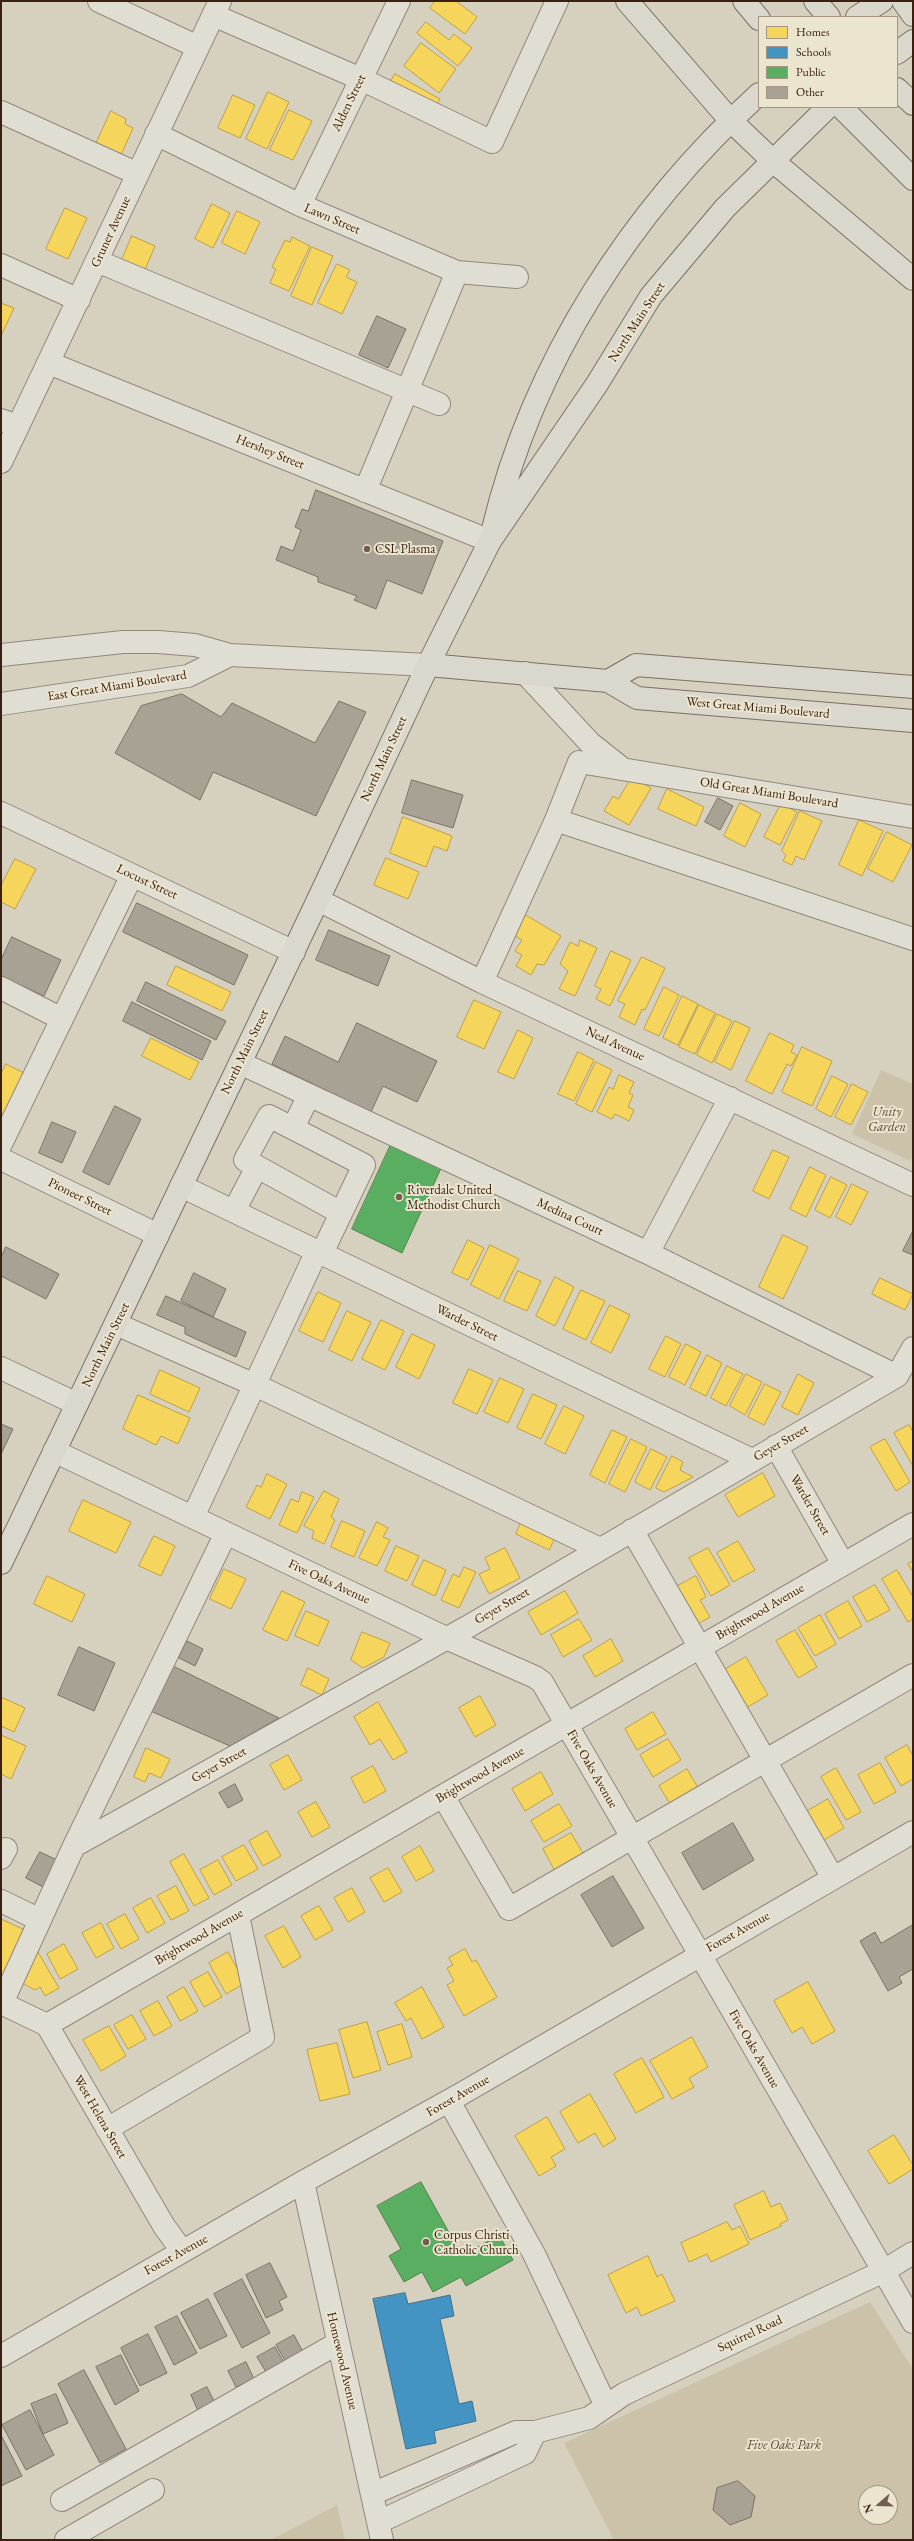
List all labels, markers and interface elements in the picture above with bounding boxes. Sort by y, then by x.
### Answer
legend [758,16,898,108]
text: Homes [796,24,830,40]
text: Schools [796,44,831,60]
text: Public [796,64,826,80]
street label: Alden Street [328,72,370,134]
text: Other [796,84,824,100]
street label: Gruner Avenue [88,194,134,270]
street label: Lawn Street [302,200,362,238]
street label: North Main Street [605,279,669,365]
street label: Hershey Street [233,431,307,473]
place label: CSL Plasma [375,541,435,557]
marker: CSL Plasma [362,544,372,554]
street label: East Great Miami Boulevard [46,667,188,705]
street label: West Great Miami Boulevard [686,694,830,722]
street label: North Main Street [357,714,411,804]
street label: Old Great Miami Boulevard [699,774,839,812]
street label: Locust Street [114,861,180,903]
street label: North Main Street [218,1007,272,1097]
street label: Neal Avenue [583,1023,647,1065]
park label: Unity Garden [868,1104,906,1135]
street label: Pioneer Street [45,1175,115,1219]
place label: Riverdale United Methodist Church [407,1182,500,1213]
marker: Riverdale United Methodist Church [394,1192,404,1202]
street label: Medina Court [534,1195,606,1239]
street label: North Main Street [79,1300,133,1390]
street label: Warder Street [433,1301,501,1345]
street label: Geyer Street [751,1421,811,1465]
street label: Warder Street [786,1472,834,1538]
street label: Five Oaks Avenue [286,1556,372,1608]
street label: Brightwood Avenue [713,1580,807,1644]
street label: Geyer Street [472,1584,532,1628]
street label: Five Oaks Avenue [563,1727,621,1811]
street label: Brightwood Avenue [433,1743,527,1807]
street label: Geyer Street [189,1744,249,1786]
street label: Brightwood Avenue [152,1905,246,1969]
street label: Forest Avenue [703,1908,773,1956]
street label: Five Oaks Avenue [725,2007,783,2091]
street label: Forest Avenue [424,2072,492,2120]
street label: West Helena Street [70,2073,130,2161]
place label: Corpus Christi Catholic Church [434,2227,519,2258]
street label: Forest Avenue [141,2231,211,2279]
marker: Corpus Christi Catholic Church [421,2237,431,2247]
street label: Homewood Avenue [323,2310,361,2412]
street label: Squirrel Road [715,2312,785,2356]
park label: Five Oaks Park [747,2437,821,2453]
north arrow [858,2485,898,2525]
text: N [860,2502,876,2515]

